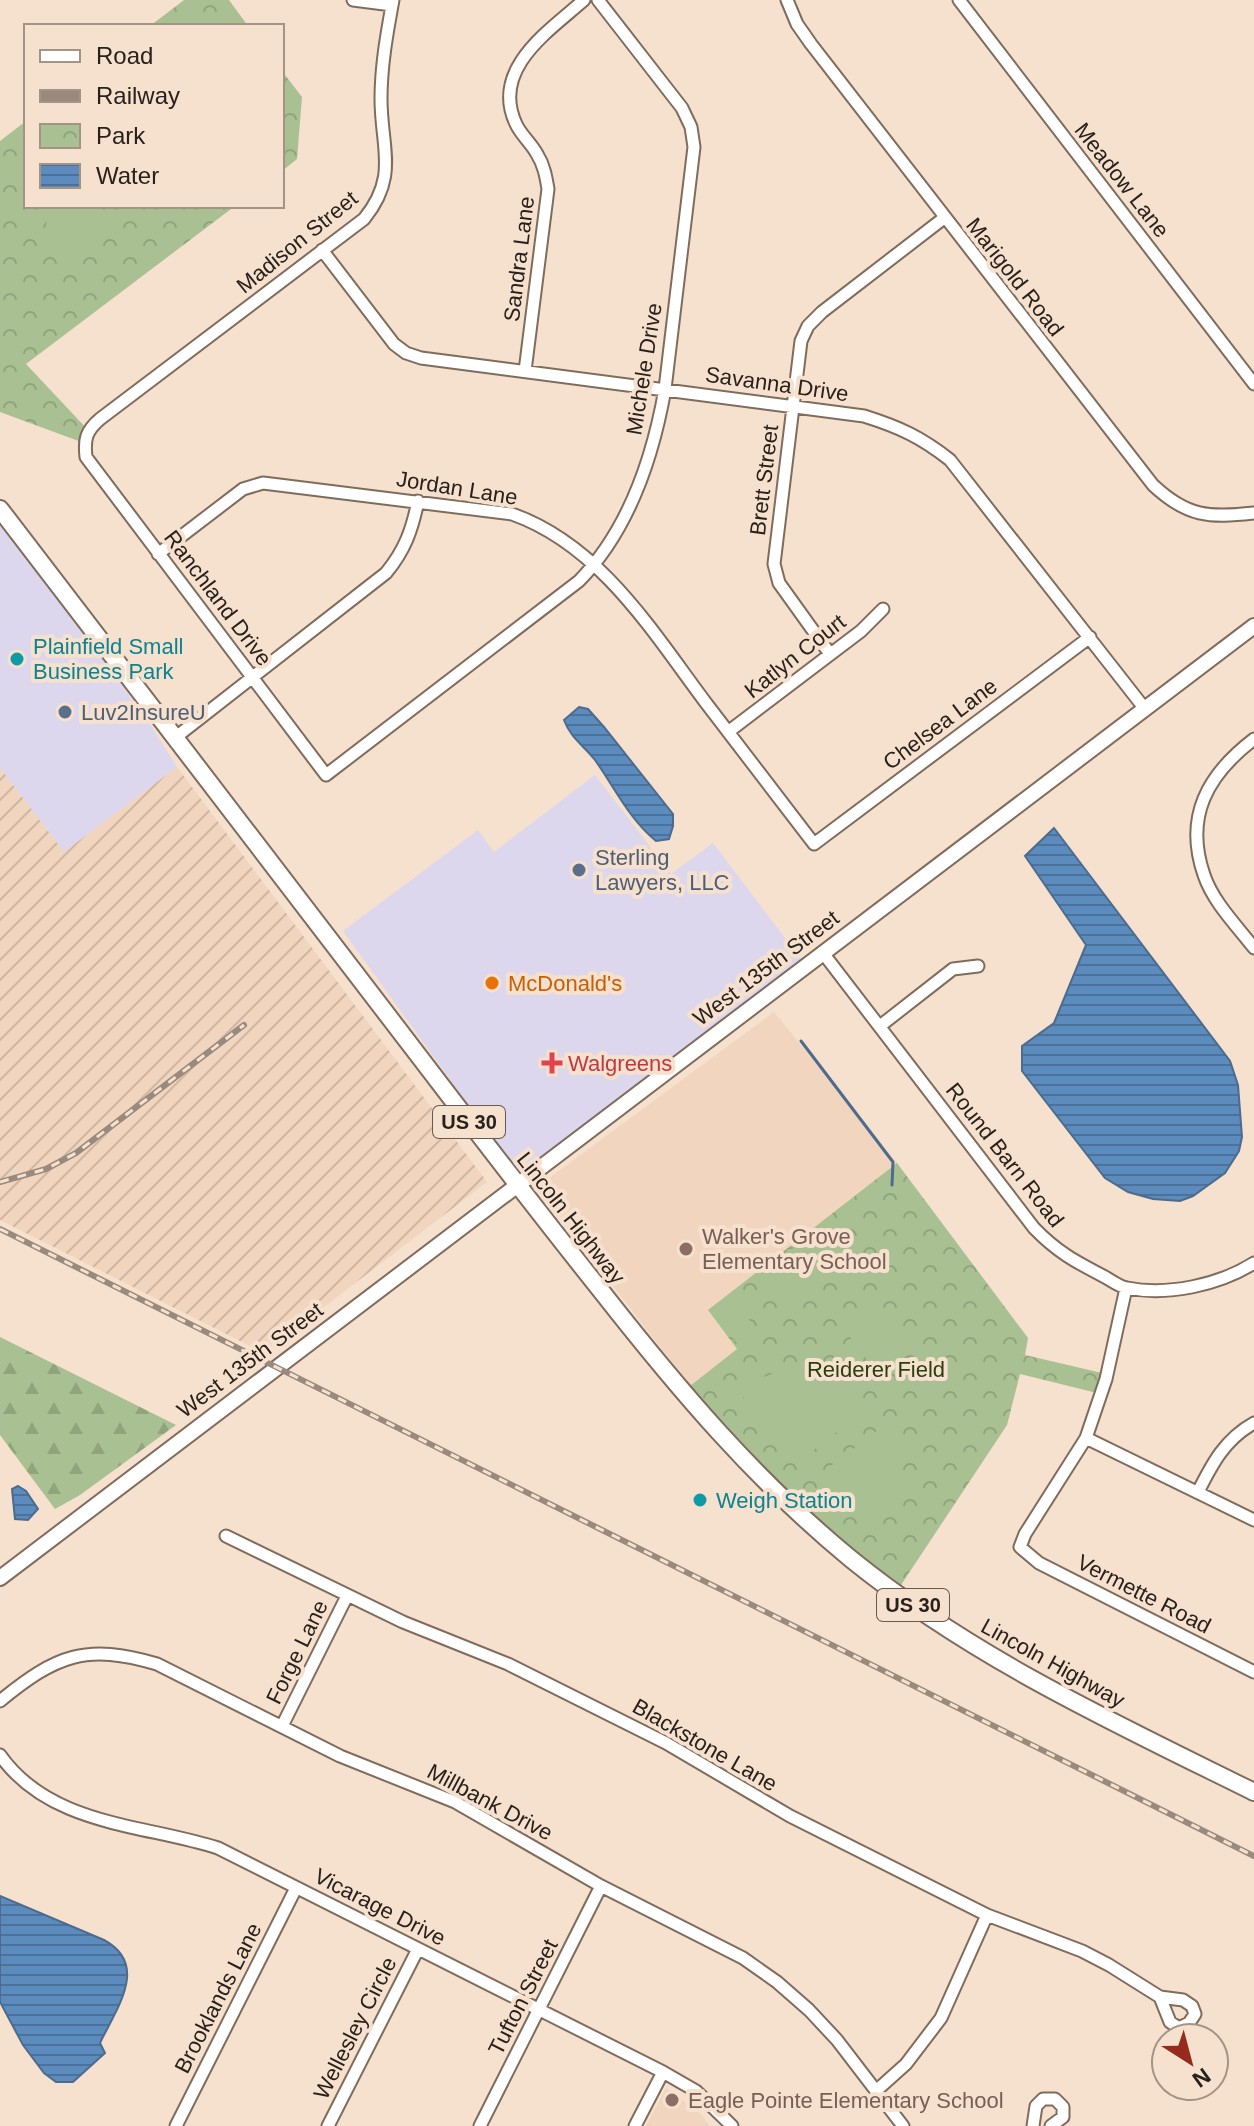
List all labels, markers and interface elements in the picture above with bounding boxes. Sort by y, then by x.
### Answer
legend [24,24,284,208]
text: Road [96,42,153,69]
text: Railway [96,82,180,109]
street label: Meadow Lane [1070,118,1174,242]
text: Park [96,122,146,149]
text: Water [96,162,159,189]
street label: Madison Street [232,186,362,298]
street label: Sandra Lane [499,195,539,323]
street label: Marigold Road [961,213,1069,341]
street label: Michele Drive [621,301,667,437]
street label: Savanna Drive [704,362,850,406]
street label: Brett Street [745,423,783,537]
street label: Jordan Lane [395,466,519,510]
street label: Ranchland Drive [159,526,277,670]
street label: Katlyn Court [740,609,850,703]
place label: Plainfield Small Business Park [33,634,183,684]
marker: Plainfield Small Business Park [8,650,26,668]
street label: Chelsea Lane [878,673,1002,775]
place label: Luv2InsureU [81,700,206,725]
marker: Luv2InsureU [56,703,74,721]
place label: Sterling Lawyers, LLC [595,845,730,895]
marker: Sterling Lawyers, LLC [570,861,588,879]
street label: West 135th Street [688,905,844,1031]
place label: McDonald's [508,971,622,996]
marker: McDonald's [483,974,501,992]
place label: Walgreens [568,1051,672,1076]
marker: Walgreens [543,1054,561,1072]
street label: Round Barn Road [941,1078,1069,1232]
road number: US 30 [433,1106,505,1138]
street label: Lincoln Highway [512,1147,630,1289]
place label: Walker's Grove Elementary School [702,1224,887,1274]
marker: Walker's Grove Elementary School [677,1240,695,1258]
street label: West 135th Street [172,1297,328,1423]
park label: Reiderer Field [807,1357,945,1382]
place label: Weigh Station [716,1488,853,1513]
marker: Weigh Station [691,1491,709,1509]
street label: Vermette Road [1073,1550,1215,1638]
road number: US 30 [877,1589,949,1621]
street label: Forge Lane [261,1596,333,1708]
street label: Lincoln Highway [977,1613,1129,1713]
street label: Blackstone Lane [628,1694,782,1796]
street label: Millbank Drive [423,1759,557,1845]
street label: Vicarage Drive [310,1863,450,1951]
street label: Brooklands Lane [169,1919,267,2077]
street label: Tufton Street [483,1935,563,2059]
street label: Wellesley Circle [308,1953,402,2103]
north arrow [1150,2022,1230,2102]
text: N [1188,2063,1215,2093]
place label: Eagle Pointe Elementary School [688,2088,1004,2113]
marker: Eagle Pointe Elementary School [663,2091,681,2109]

